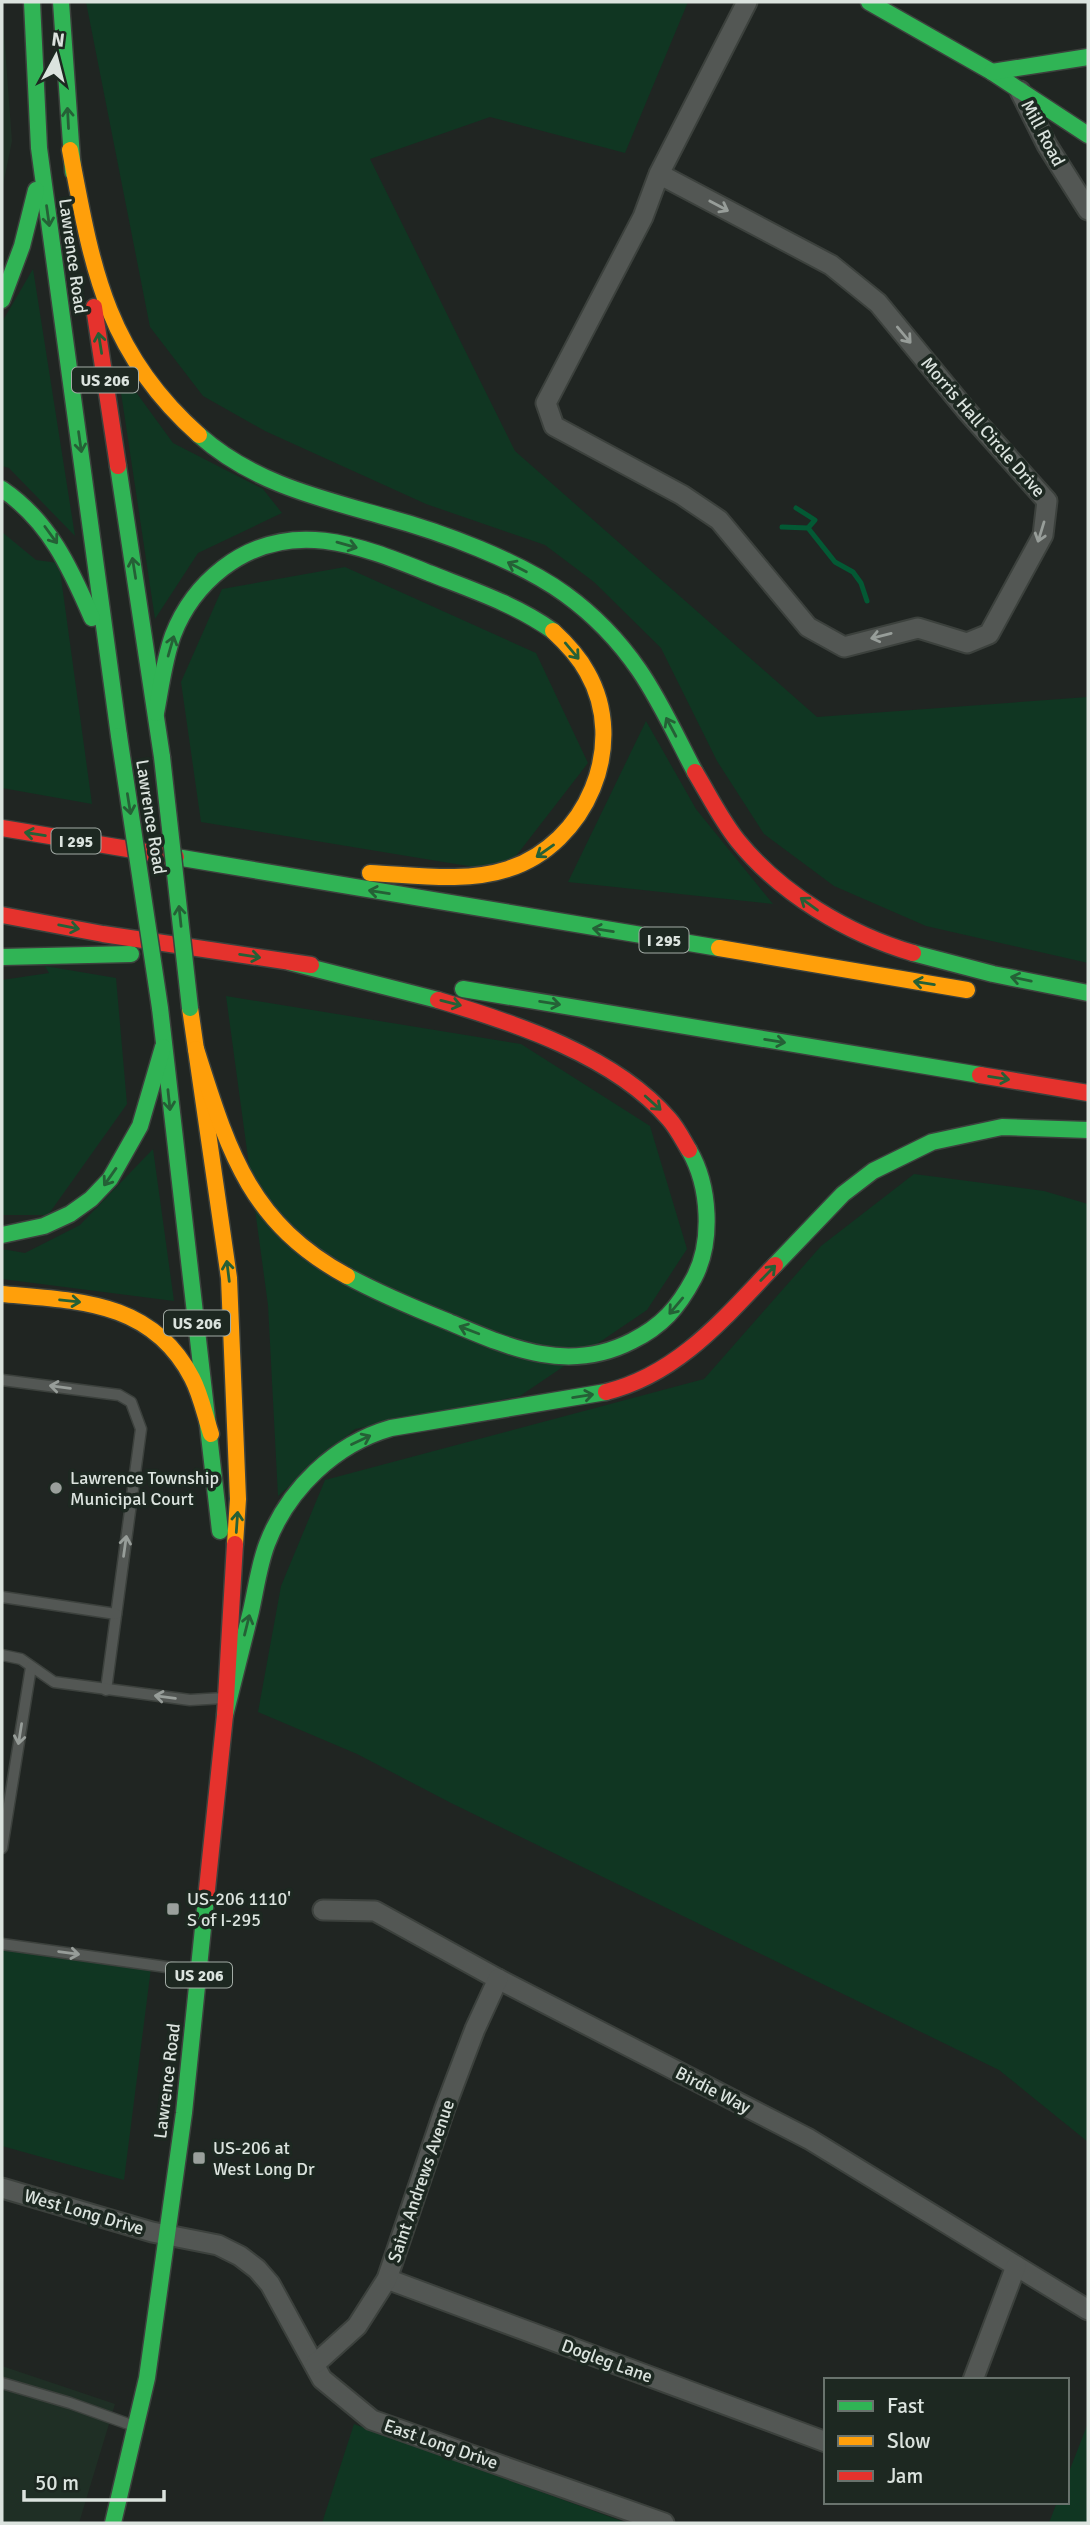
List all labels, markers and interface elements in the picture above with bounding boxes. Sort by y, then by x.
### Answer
north arrow [21,21,91,91]
text: N [50,27,66,53]
street label: Mill Road [1016,96,1070,170]
one-way arrow [61,107,74,130]
street label: Lawrence Road [54,197,92,315]
one-way arrow [708,200,729,214]
one-way arrow [42,204,55,227]
one-way arrow [896,325,912,343]
one-way arrow [93,332,106,355]
street label: Morris Hall Circle Drive [916,352,1050,502]
road number: US 206 [72,368,138,392]
one-way arrow [73,430,86,452]
one-way arrow [1034,521,1047,543]
one-way arrow [43,525,58,544]
one-way arrow [336,540,358,553]
one-way arrow [127,557,140,580]
one-way arrow [507,560,528,574]
one-way arrow [870,630,893,643]
one-way arrow [165,635,178,657]
one-way arrow [564,642,580,660]
one-way arrow [664,717,678,738]
street label: Lawrence Road [131,758,171,876]
one-way arrow [123,792,136,815]
one-way arrow [24,827,47,840]
road number: I 295 [52,828,100,854]
one-way arrow [536,844,555,858]
one-way arrow [368,885,391,898]
one-way arrow [800,897,819,912]
one-way arrow [173,905,186,928]
one-way arrow [57,921,80,934]
one-way arrow [592,923,615,936]
road number: I 295 [640,928,688,952]
one-way arrow [239,950,261,963]
one-way arrow [1010,972,1033,986]
one-way arrow [913,976,936,989]
one-way arrow [439,997,461,1010]
one-way arrow [538,997,561,1010]
one-way arrow [763,1035,786,1048]
one-way arrow [987,1072,1010,1085]
one-way arrow [163,1088,176,1111]
one-way arrow [644,1095,662,1111]
one-way arrow [103,1167,117,1186]
one-way arrow [221,1260,234,1283]
one-way arrow [759,1265,776,1282]
one-way arrow [58,1294,80,1307]
one-way arrow [669,1297,684,1315]
road number: US 206 [164,1310,230,1336]
one-way arrow [458,1323,480,1336]
one-way arrow [49,1381,72,1394]
one-way arrow [571,1390,594,1403]
one-way arrow [350,1433,371,1446]
place label: Lawrence Township Municipal Court [70,1467,219,1510]
marker: Lawrence Township Municipal Court [48,1480,64,1496]
one-way arrow [230,1511,243,1534]
one-way arrow [119,1536,132,1558]
one-way arrow [241,1614,254,1637]
one-way arrow [154,1690,177,1703]
one-way arrow [13,1722,26,1745]
place label: US-206 1110' S of I-295 [187,1888,291,1931]
marker: US-206 1110' S of I-295 [165,1901,181,1917]
one-way arrow [57,1947,80,1960]
road number: US 206 [166,1963,232,1988]
street label: Lawrence Road [149,2022,185,2140]
street label: Birdie Way [672,2062,755,2119]
street label: Saint Andrews Avenue [383,2097,459,2265]
place label: US-206 at West Long Dr [213,2137,315,2180]
marker: US-206 at West Long Dr [191,2150,207,2166]
street label: West Long Drive [22,2184,146,2240]
street label: Dogleg Lane [558,2334,656,2388]
legend [824,2378,1069,2504]
text: Fast [887,2393,924,2419]
street label: East Long Drive [381,2414,501,2474]
text: Slow [887,2428,931,2454]
scale bar [24,2458,164,2502]
text: Jam [887,2463,923,2489]
text: 50 m [35,2470,79,2496]

